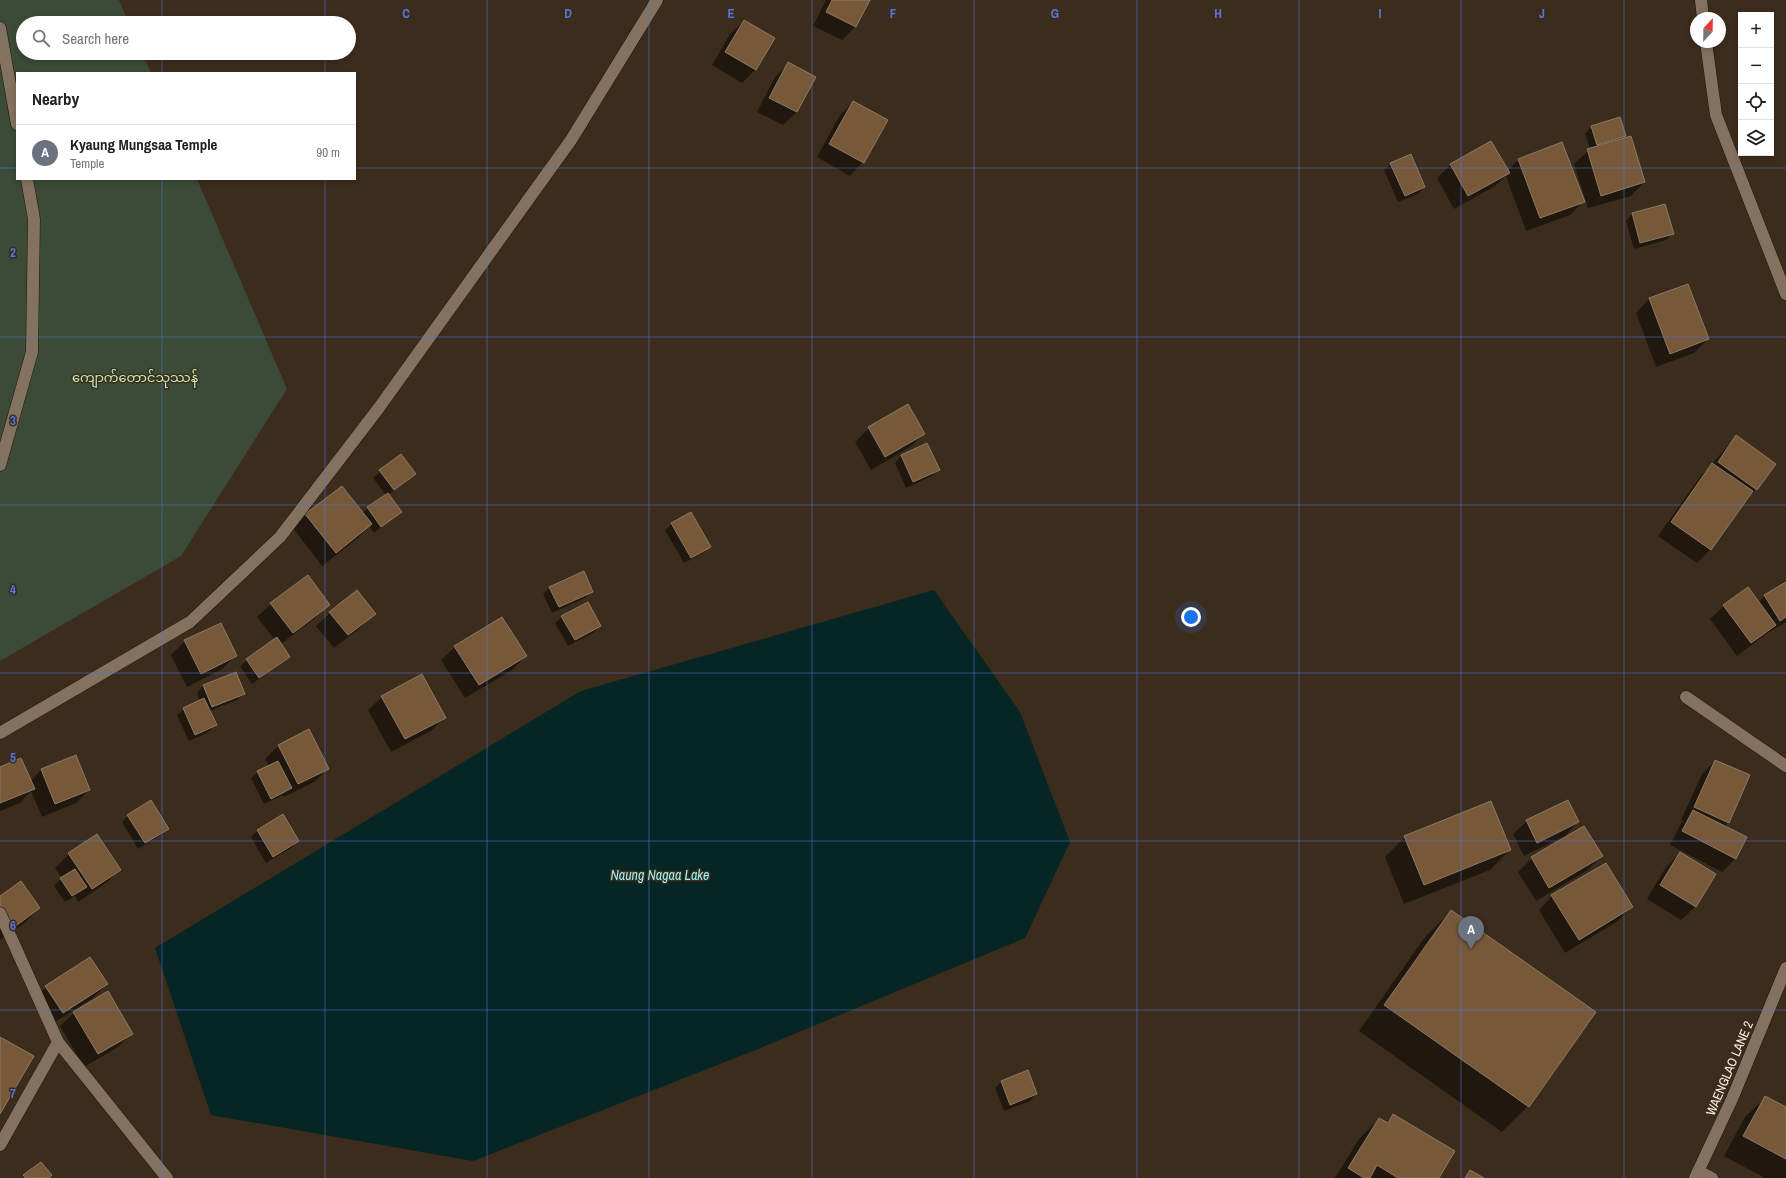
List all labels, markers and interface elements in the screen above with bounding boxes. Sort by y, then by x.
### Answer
text: C [402,5,410,22]
text: D [564,5,572,22]
text: E [727,5,735,22]
text: F [890,5,897,22]
text: G [1051,5,1059,22]
text: H [1214,5,1222,22]
text: I [1379,5,1382,22]
text: J [1539,5,1545,22]
north arrow [1690,12,1726,48]
map controls [1738,12,1774,156]
button: + [1738,12,1774,48]
search box [16,16,356,60]
icon: search [30,27,52,49]
text: Search here [62,28,129,49]
button: − [1738,48,1774,84]
button: locate [1738,84,1774,120]
text: Nearby [32,87,79,110]
button: layers [1738,120,1774,156]
text: Kyaung Mungsaa Temple [70,134,217,155]
text: A [41,144,49,161]
text: 90 m [316,144,340,161]
text: Temple [70,155,104,172]
text: 2 [10,244,16,261]
park label: ကျောက်တောင်သုဿန် [72,369,198,388]
text: 3 [10,412,16,429]
text: 4 [10,581,16,598]
your location [1181,607,1201,627]
text: 5 [10,749,16,766]
water label: Naung Nagaa Lake [611,866,709,884]
pin: A [1458,916,1484,949]
text: 6 [10,917,16,934]
street label: WAENGLAO LANE 2 [1702,1018,1757,1118]
text: 7 [10,1085,16,1102]

